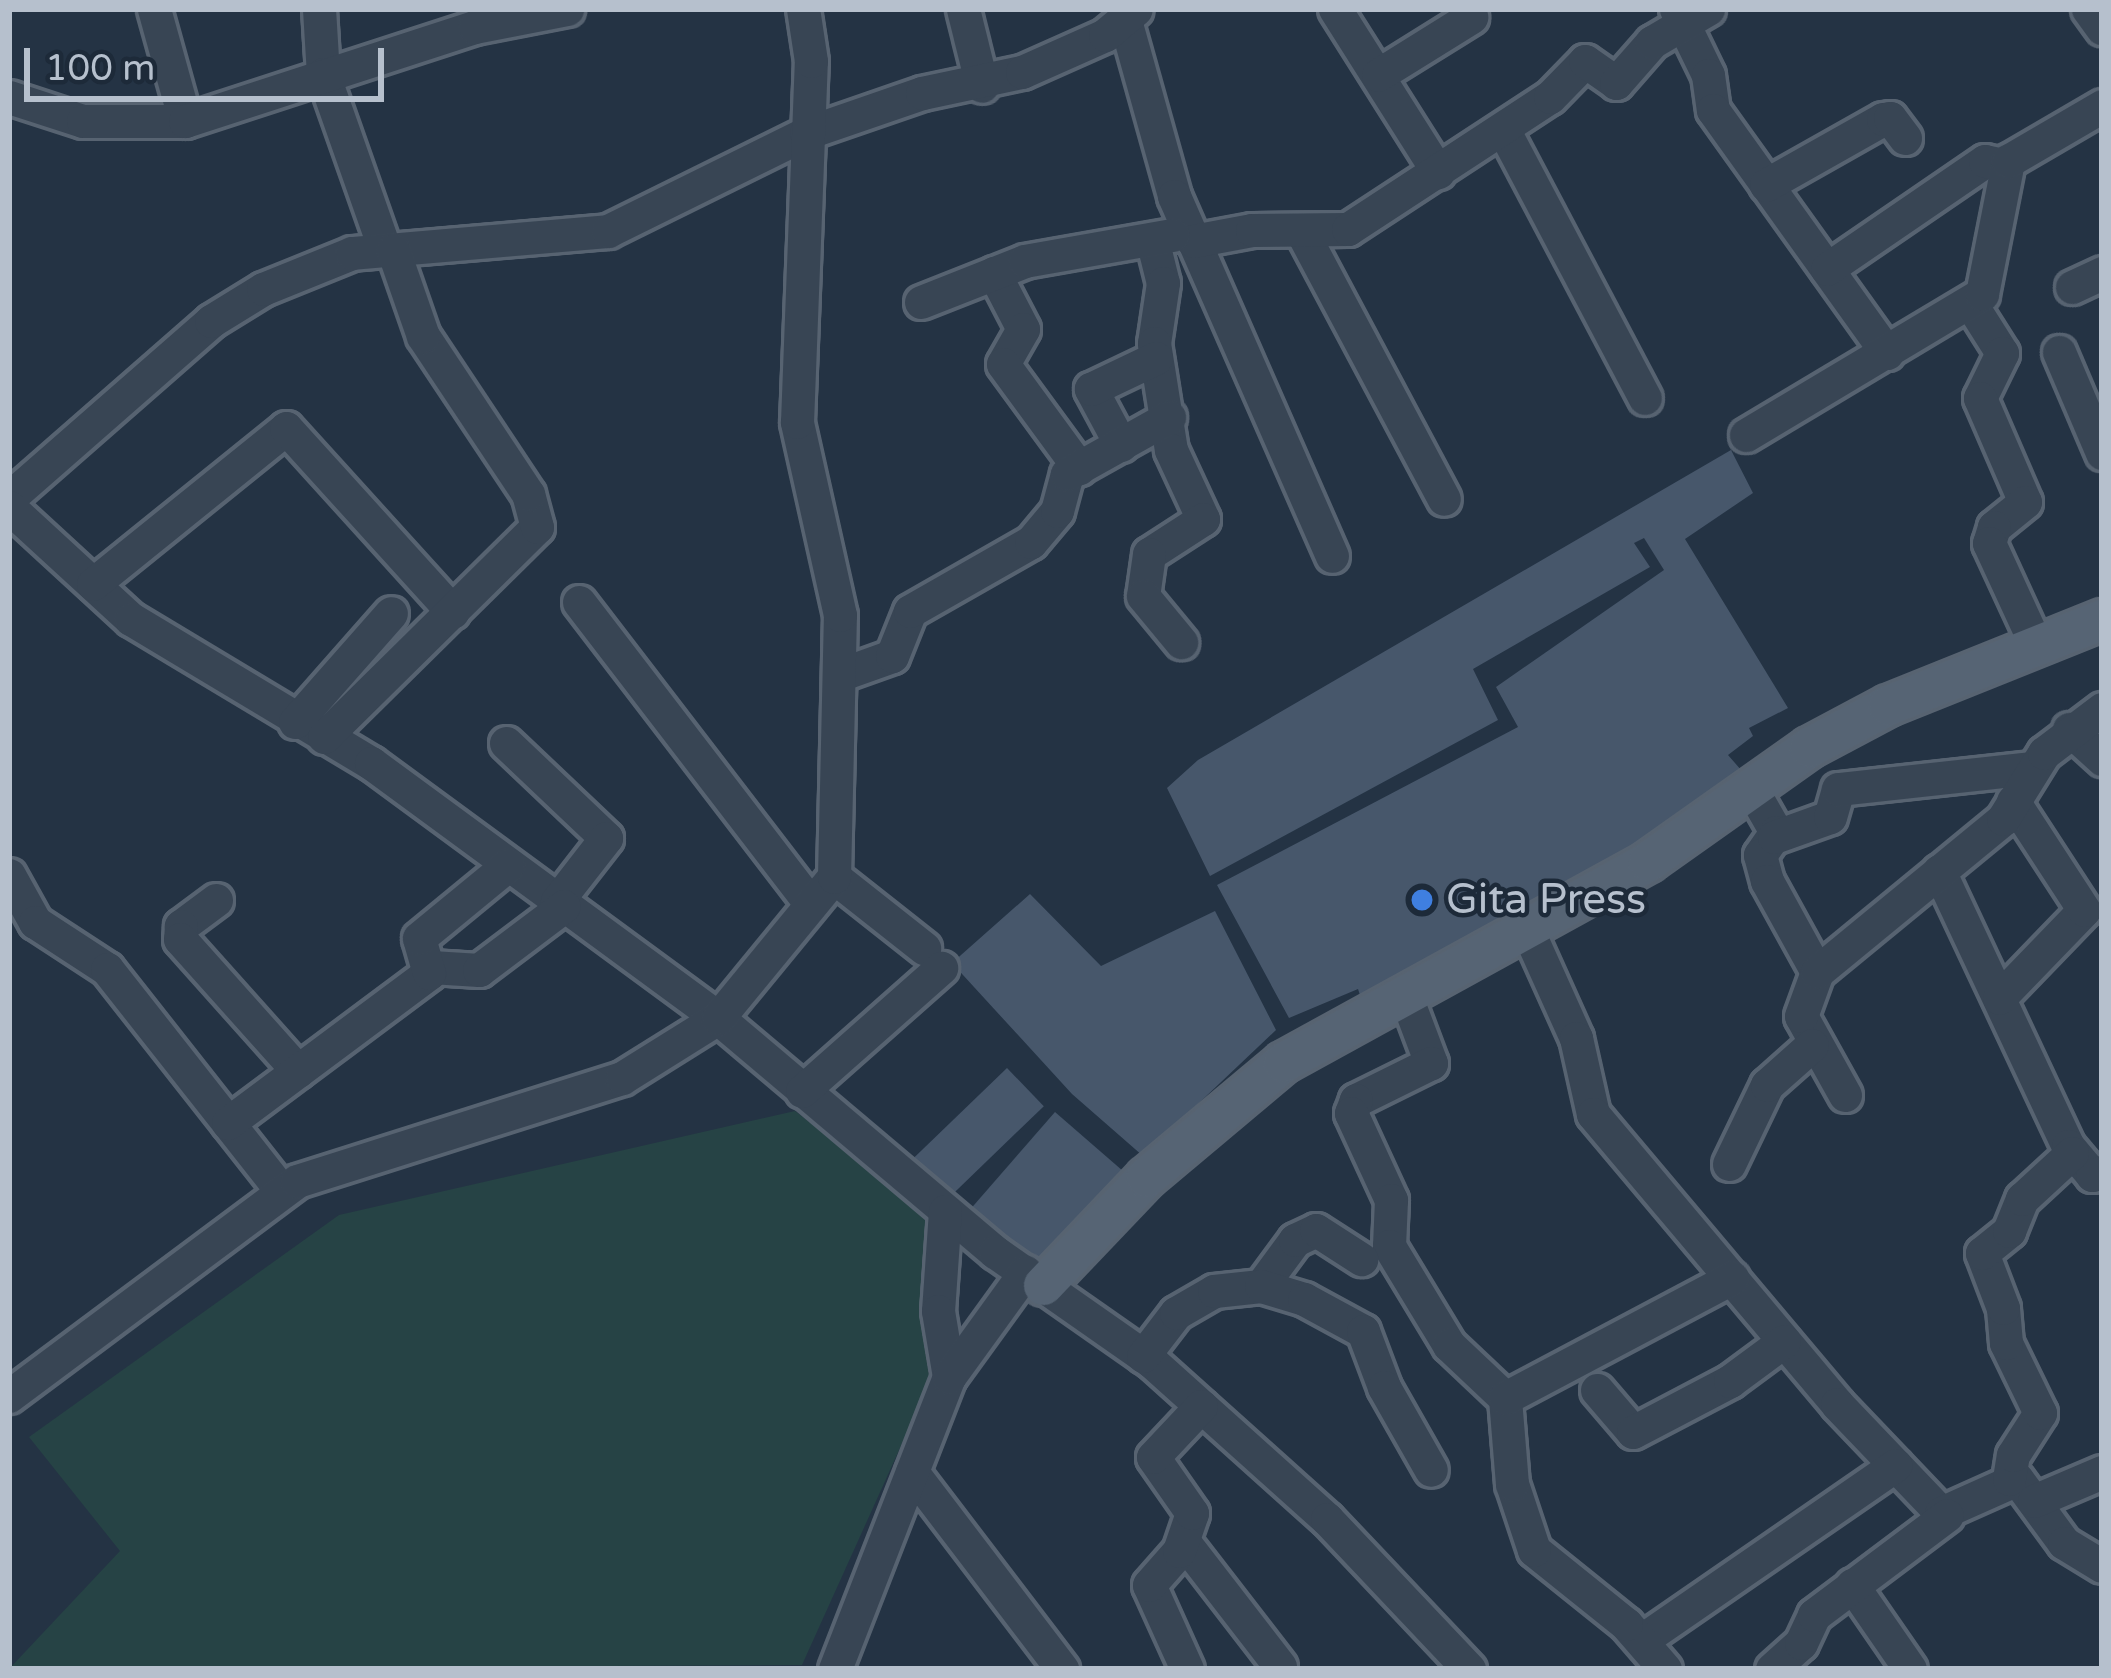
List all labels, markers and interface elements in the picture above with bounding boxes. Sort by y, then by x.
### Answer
scale bar [30,24,390,98]
text: 100 m [45,47,155,90]
place label: Gita Press [1446,875,1646,925]
marker: Gita Press [1409,887,1435,913]

